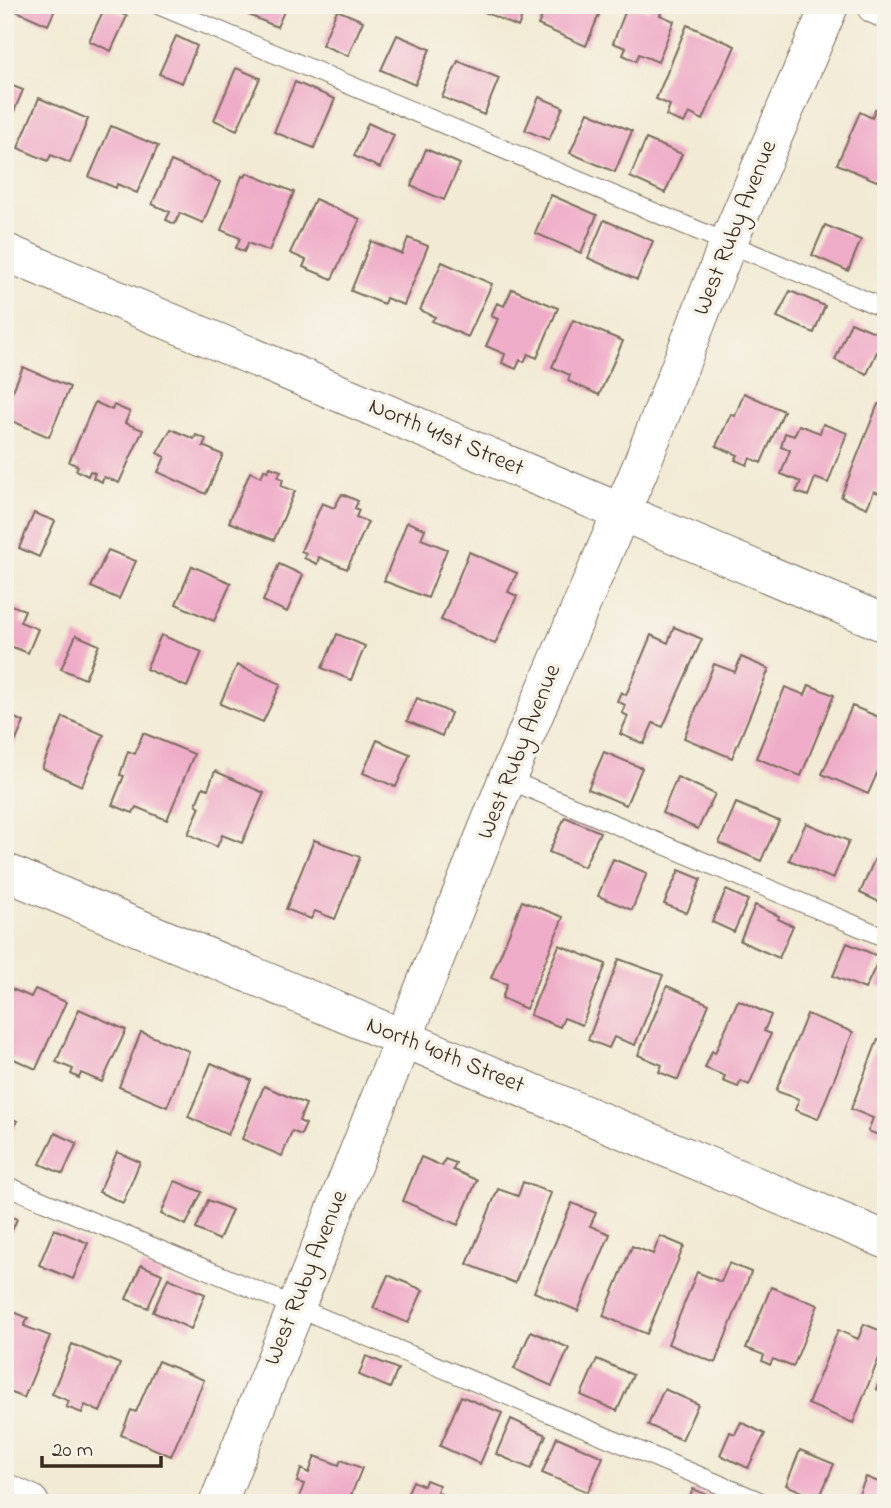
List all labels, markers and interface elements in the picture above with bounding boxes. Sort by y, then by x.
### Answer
street label: West Ruby Avenue [685,135,788,321]
street label: North 41st Street [363,389,529,487]
street label: West Ruby Avenue [469,659,572,845]
street label: North 40th Street [361,1008,529,1104]
street label: West Ruby Avenue [256,1185,359,1371]
scale bar [42,1424,161,1468]
text: 20 m [52,1436,93,1466]

